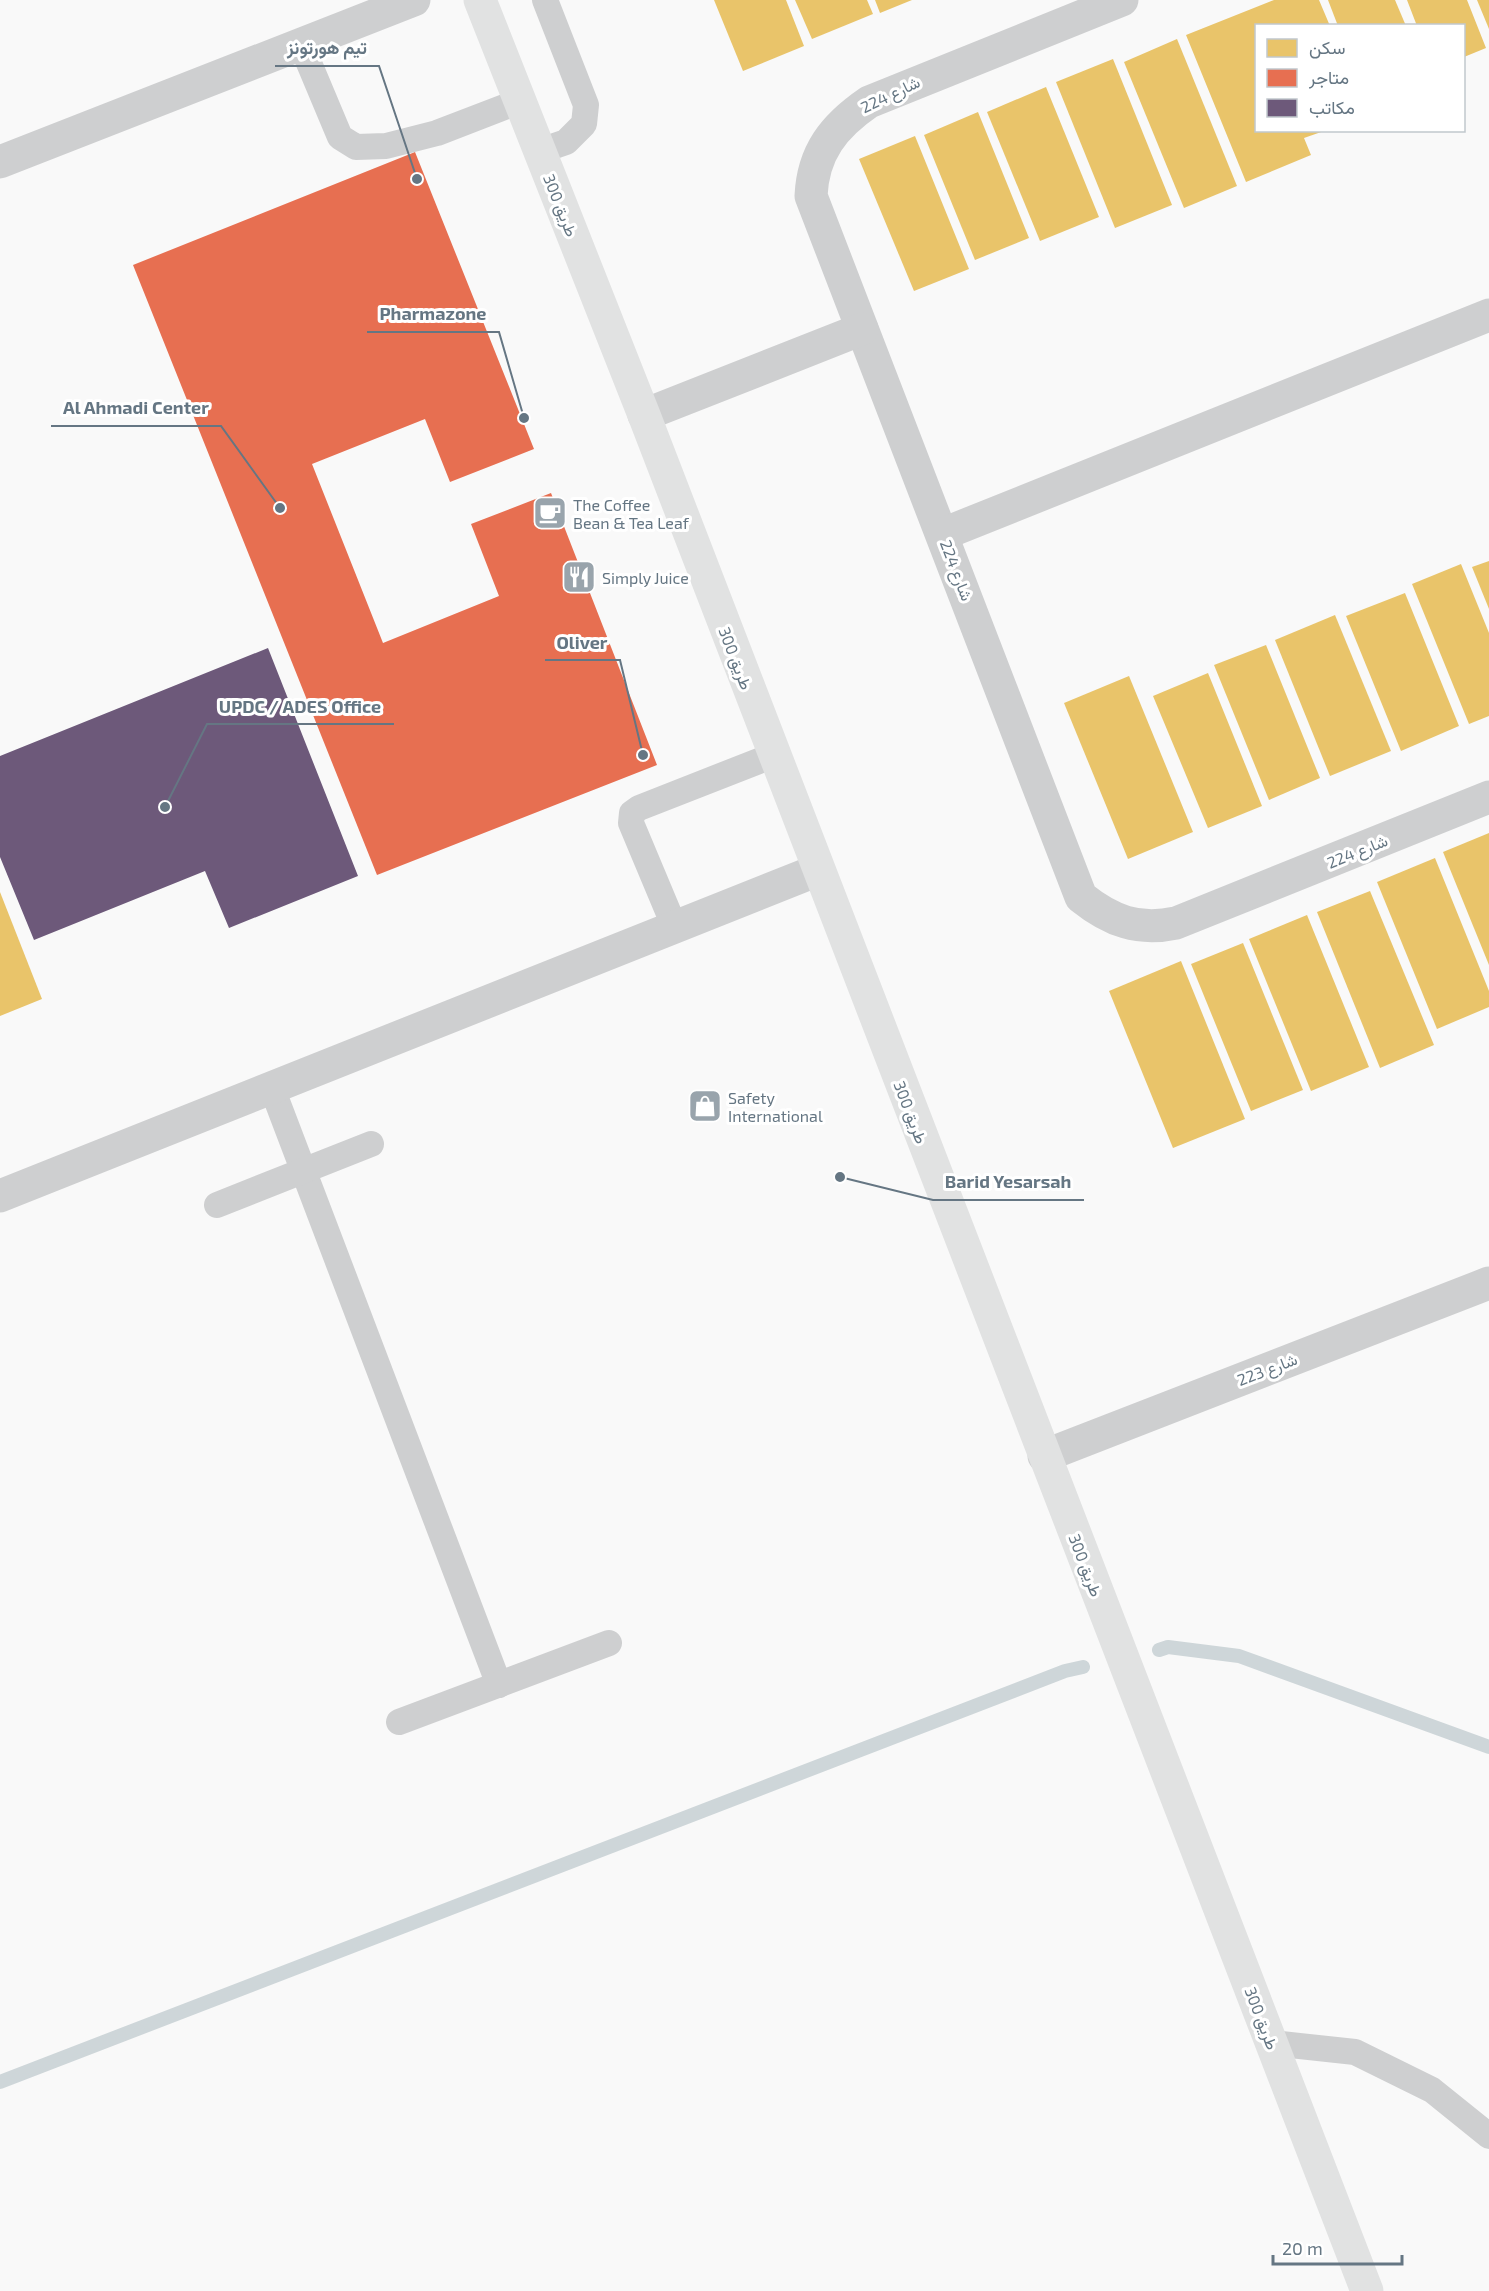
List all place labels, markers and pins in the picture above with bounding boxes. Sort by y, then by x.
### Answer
callout: تيم هورتونز [275,30,379,66]
callout: Pharmazone [367,296,499,332]
callout: Al Ahmadi Center [51,390,221,426]
cafe icon: The Coffee Bean & Tea Leaf [532,495,568,531]
place label: The Coffee Bean & Tea Leaf [573,495,690,532]
restaurant icon: Simply Juice [561,559,597,595]
place label: Simply Juice [602,568,689,587]
callout: Oliver [545,624,620,660]
callout: UPDC / ADES Office [207,688,394,724]
shop icon: Safety International [687,1088,723,1124]
place label: Safety International [728,1088,823,1125]
callout: Barid Yesarsah [933,1164,1084,1200]

